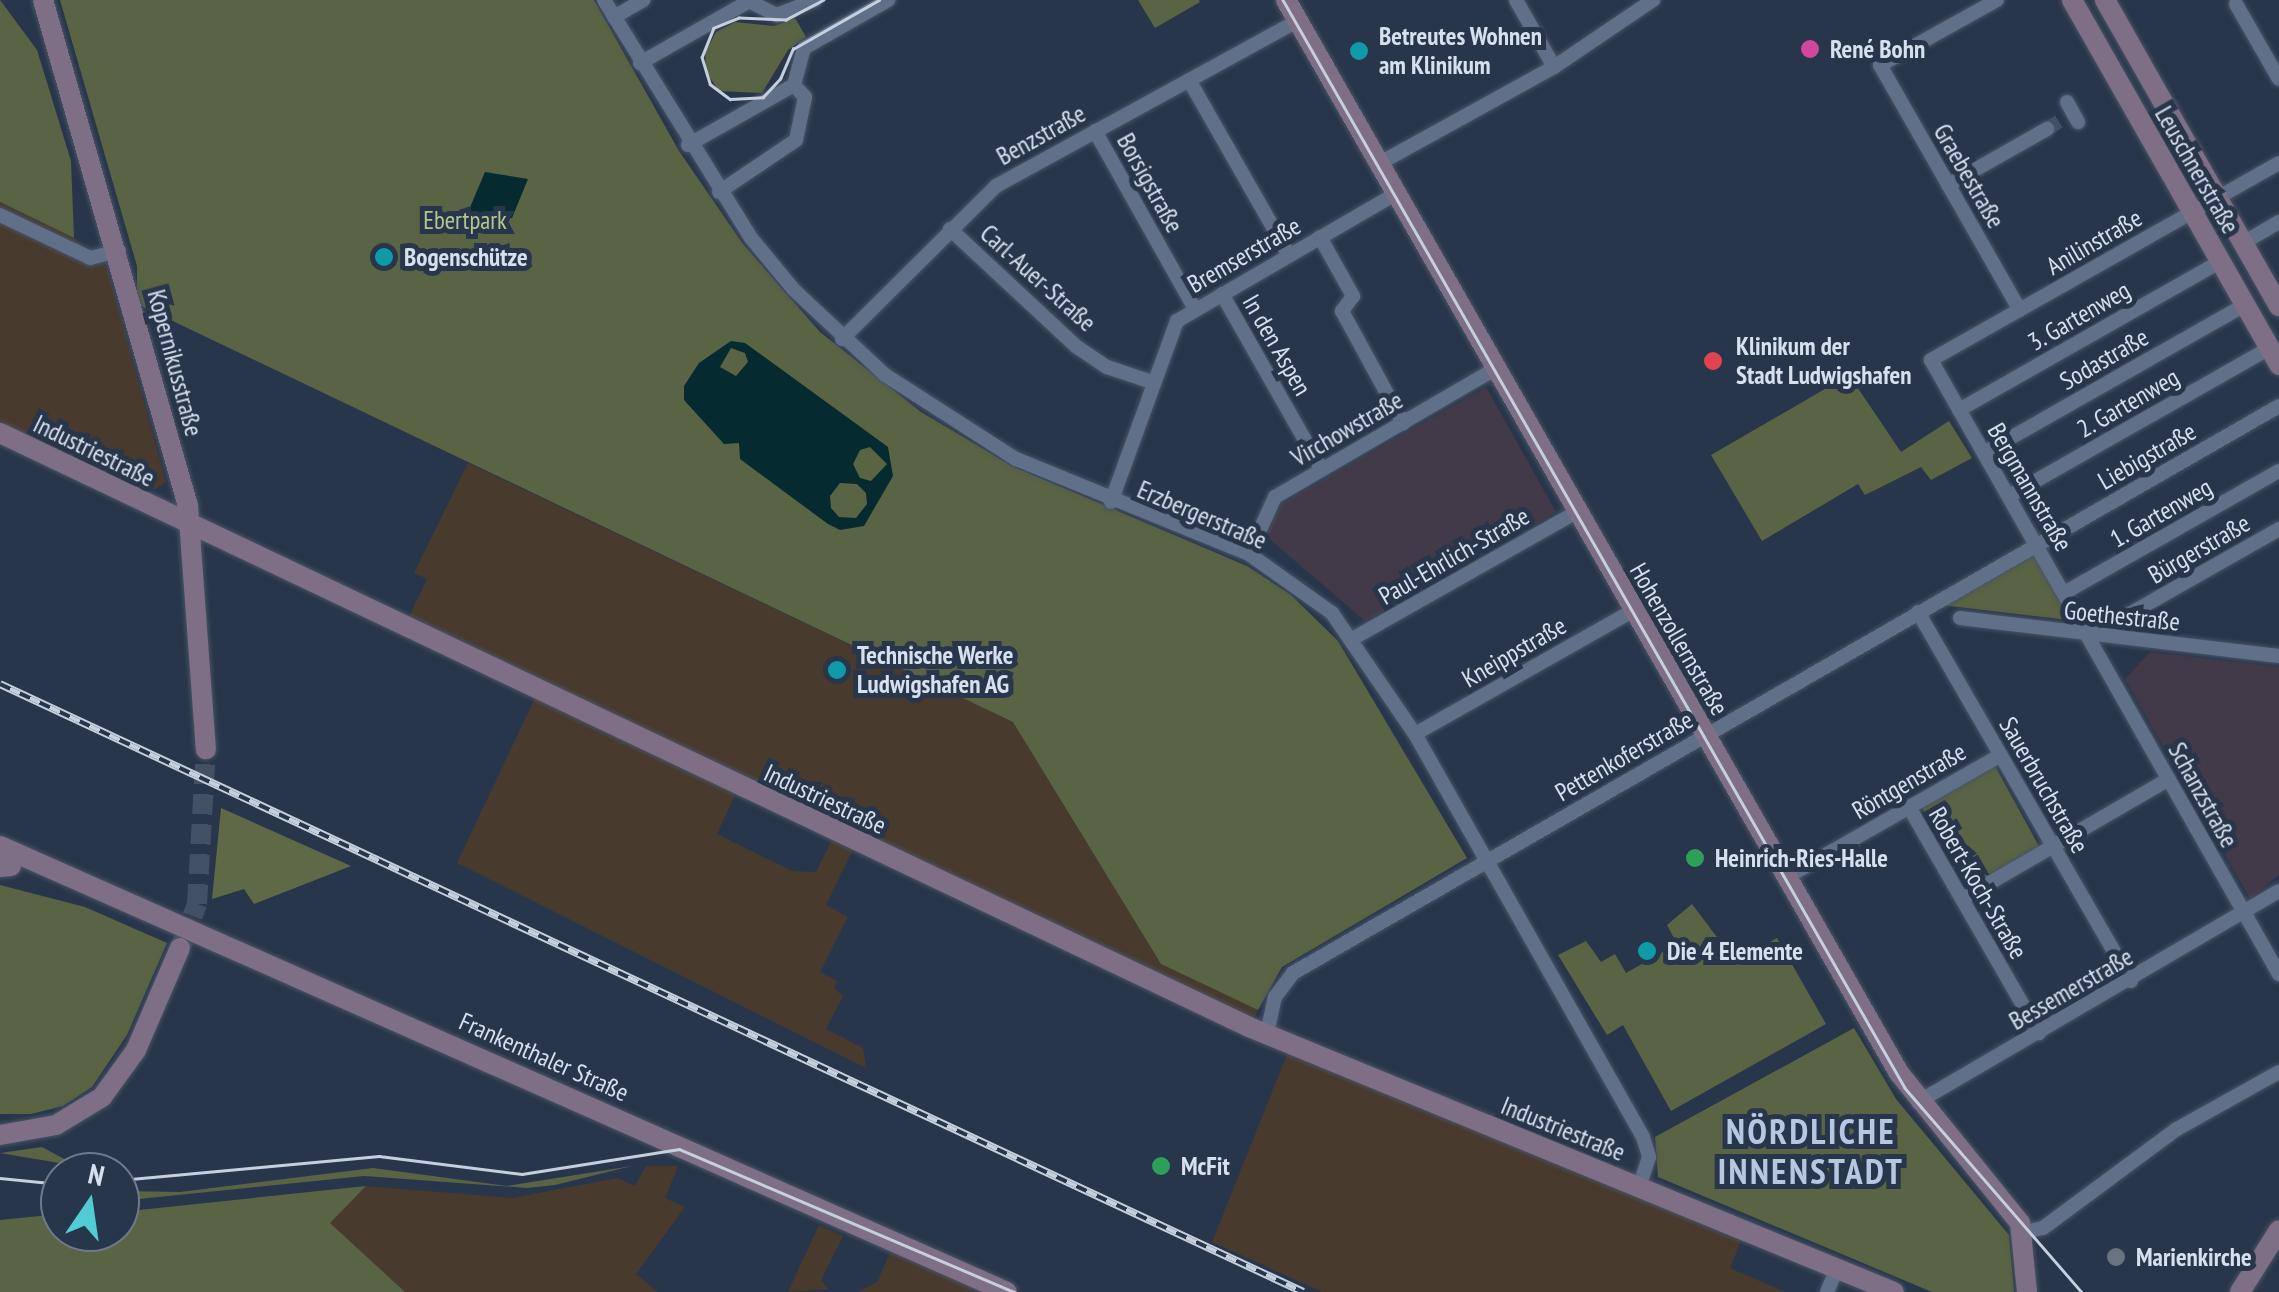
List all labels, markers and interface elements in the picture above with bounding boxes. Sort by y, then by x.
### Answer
place label: Betreutes Wohnen am Klinikum [1379,22,1543,81]
place label: René Bohn [1830,34,1925,64]
marker: René Bohn [1799,38,1821,60]
marker: Betreutes Wohnen am Klinikum [1348,40,1370,62]
street label: Benzstraße [991,98,1091,172]
street label: Leuschnerstraße [2149,101,2245,239]
street label: Graebestraße [1927,119,2011,233]
street label: Borsigstraße [1111,128,1189,238]
street label: Anilinstraße [2041,203,2147,281]
park label: Ebertpark [423,205,507,235]
street label: Bremserstraße [1182,211,1306,299]
street label: Carl-Auer-Straße [974,218,1102,338]
place label: Bogenschütze [404,242,528,272]
marker: Bogenschütze [373,246,395,268]
street label: 3. Gartenweg [2022,274,2136,358]
street label: Kopernikusstraße [141,287,209,439]
street label: In den Aspen [1236,289,1318,401]
street label: Sodastraße [2054,322,2154,396]
place label: Klinikum der Stadt Ludwigshafen [1736,332,1911,391]
marker: Klinikum der Stadt Ludwigshafen [1700,348,1726,374]
street label: 2. Gartenweg [2071,361,2185,445]
street label: Virchowstraße [1286,385,1408,473]
street label: Industriestraße [29,409,159,493]
street label: Liebigstraße [2093,416,2201,496]
street label: Bergmannstraße [1981,418,2079,556]
street label: 1. Gartenweg [2104,471,2218,555]
street label: Erzbergerstraße [1133,474,1271,556]
street label: Paul-Ehrlich-Straße [1374,501,1534,611]
street label: Bürgerstraße [2143,508,2255,590]
street label: Hohenzollernstraße [1623,558,1735,720]
street label: Goethestraße [2063,595,2181,637]
street label: Kneippstraße [1457,610,1571,694]
place label: Technische Werke Ludwigshafen AG [857,641,1014,700]
marker: Technische Werke Ludwigshafen AG [826,659,848,681]
street label: Pettenkoferstraße [1550,705,1698,807]
street label: Sauerbruchstraße [1993,712,2095,858]
street label: Röntgenstraße [1847,736,1971,826]
street label: Schanzstraße [2162,737,2244,853]
street label: Industriestraße [759,758,891,840]
street label: Robert-Koch-Straße [1922,802,2034,964]
place label: Heinrich-Ries-Halle [1715,843,1888,873]
marker: Heinrich-Ries-Halle [1684,847,1706,869]
place label: Die 4 Elemente [1667,936,1803,966]
marker: Die 4 Elemente [1636,940,1658,962]
street label: Bessemerstraße [2004,942,2138,1036]
street label: Frankenthaler Straße [455,1006,633,1108]
street label: Industriestraße [1497,1091,1629,1167]
district label: NÖRDLICHE INNENSTADT [1718,1110,1904,1192]
place label: McFit [1181,1151,1230,1181]
north arrow [40,1152,140,1252]
text: N [85,1155,108,1194]
marker: McFit [1150,1155,1172,1177]
place label: Marienkirche [2136,1242,2252,1272]
marker: Marienkirche [2105,1246,2127,1268]

